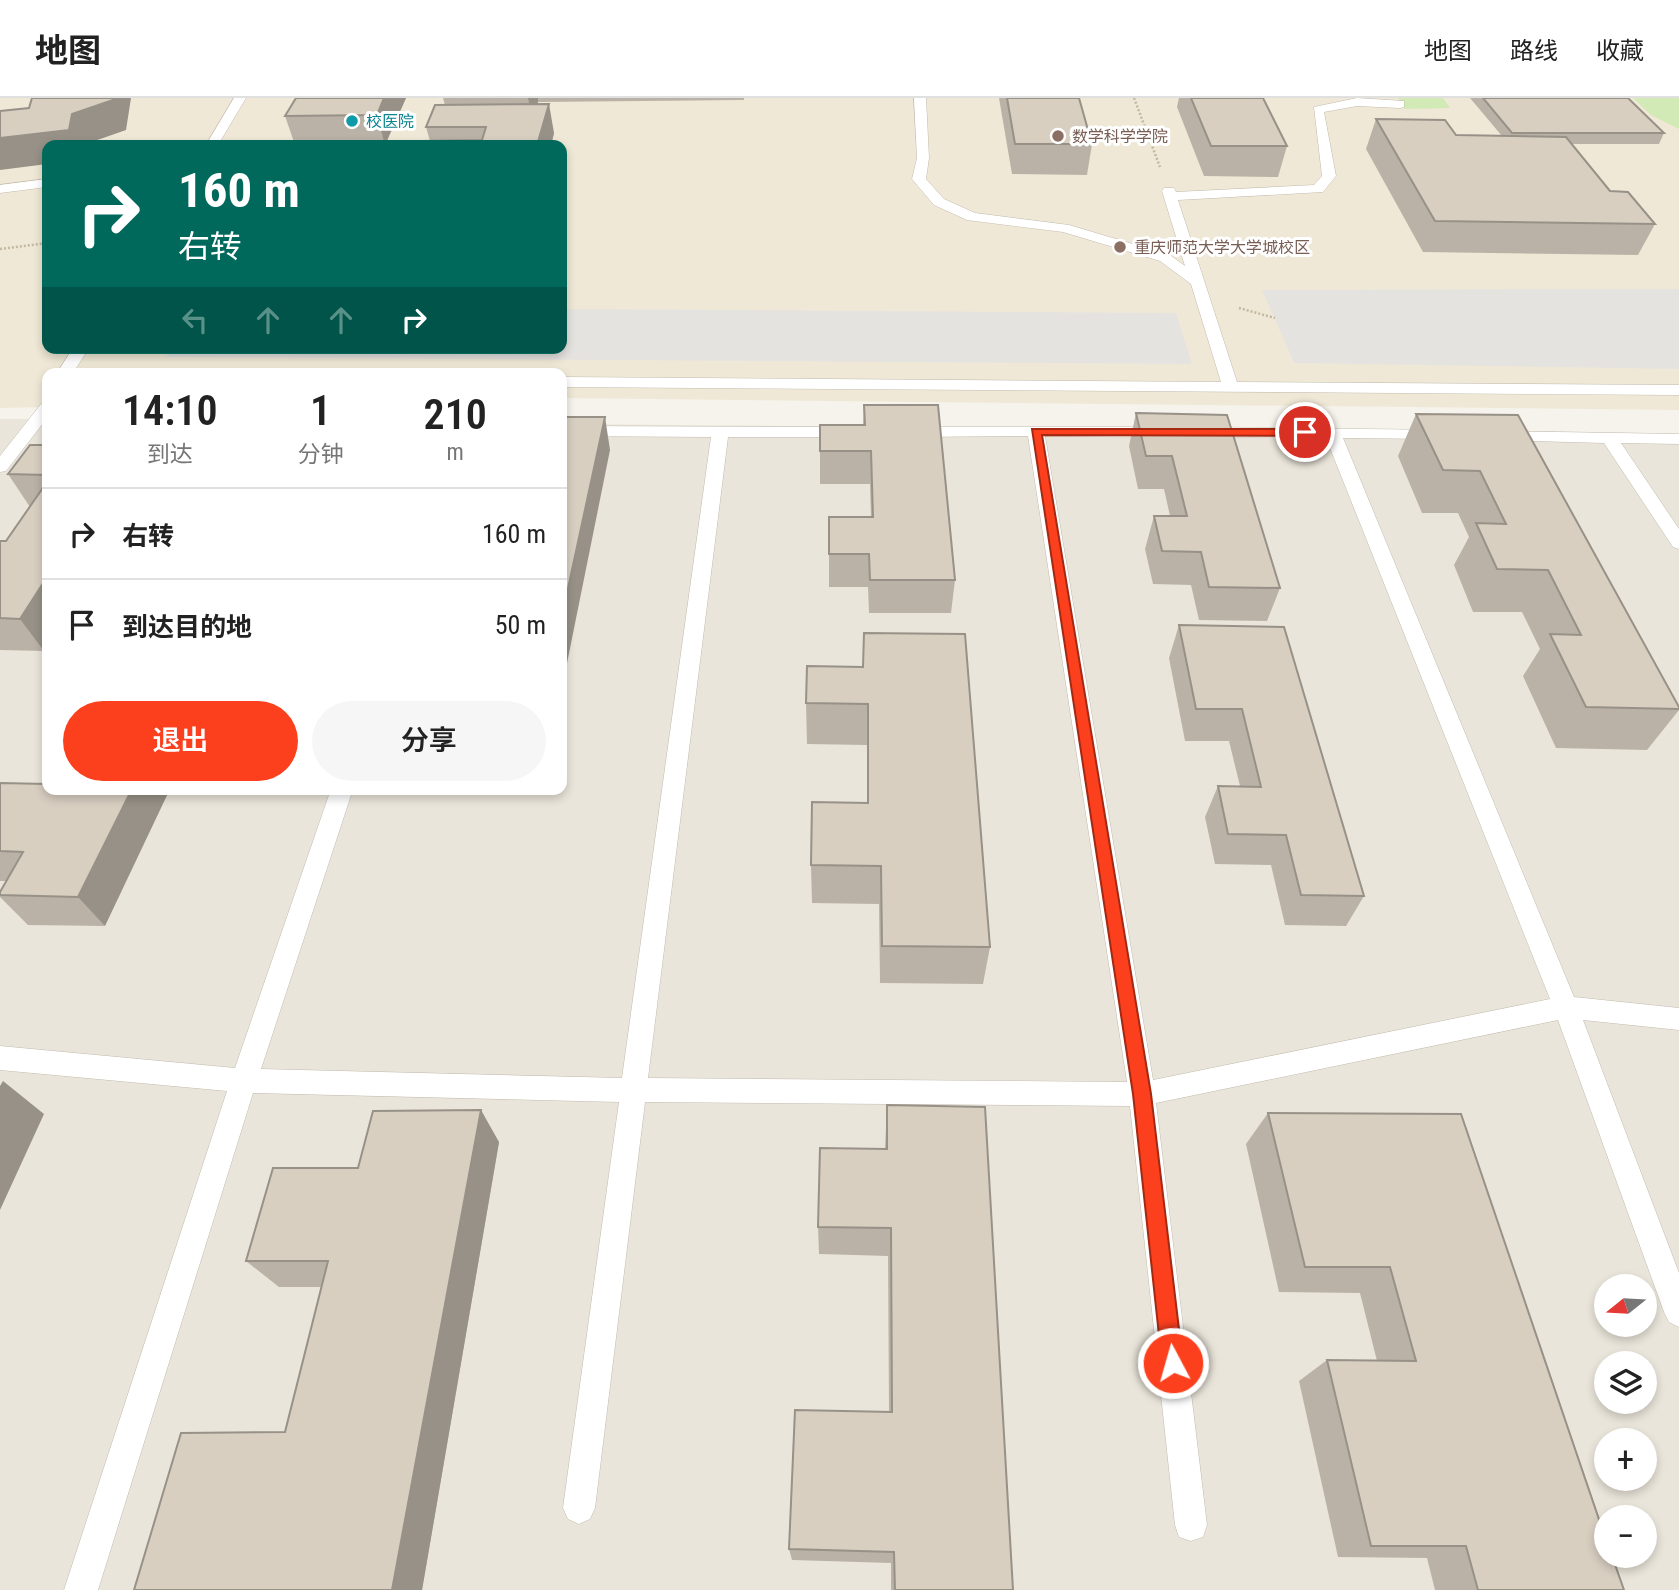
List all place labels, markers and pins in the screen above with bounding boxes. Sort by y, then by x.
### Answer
place label: 校医院 [366,112,414,131]
marker: 校医院 [344,113,360,129]
place label: 数学科学学院 [1072,127,1168,146]
marker: 数学科学学院 [1050,128,1066,144]
place label: 重庆师范大学大学城校区 [1134,238,1310,257]
marker: 重庆师范大学大学城校区 [1112,239,1128,255]
pin [1275,402,1335,462]

